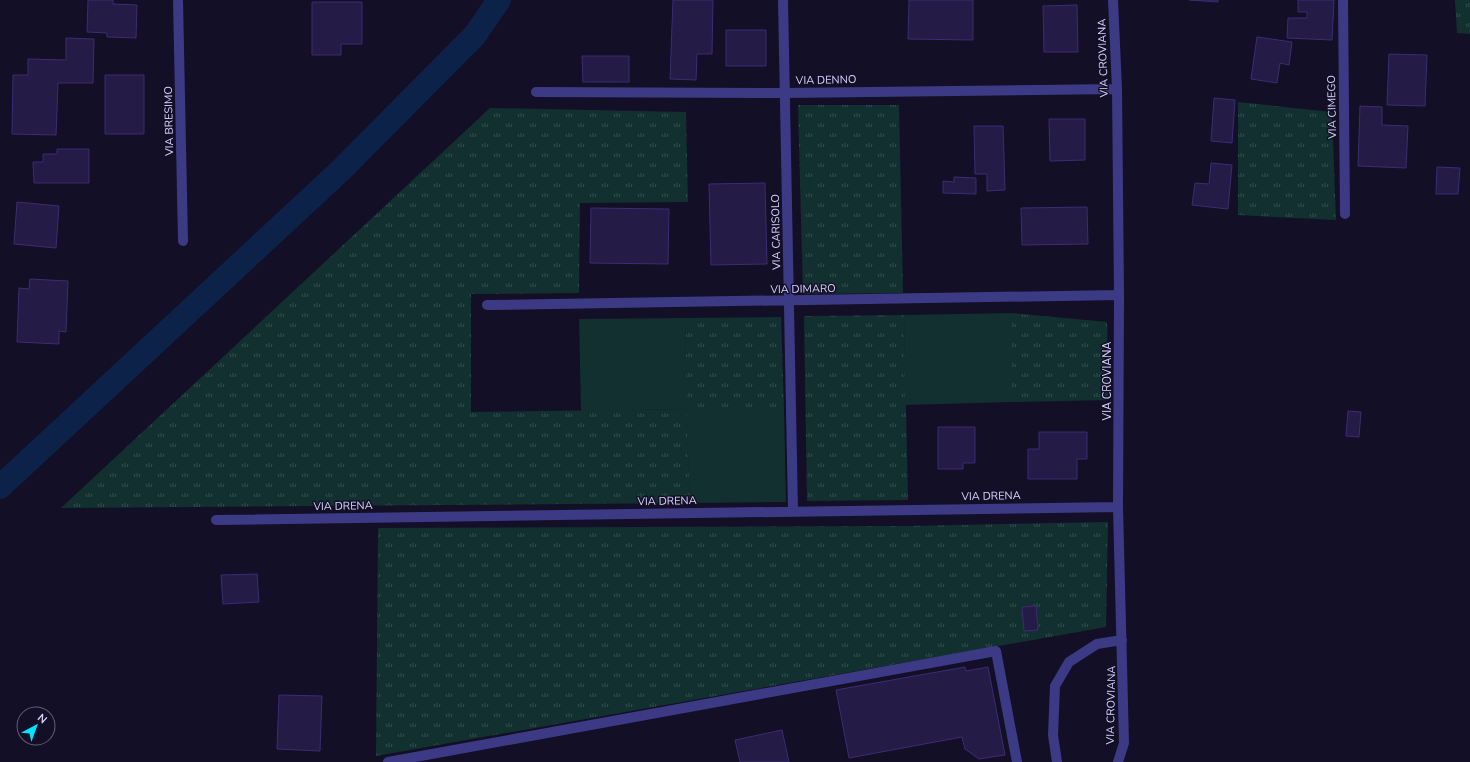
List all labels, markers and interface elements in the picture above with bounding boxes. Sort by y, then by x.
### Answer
street label: VIA CROVIANA [1094,18,1112,99]
street label: VIA DENNO [795,72,856,88]
street label: VIA CIMEGO [1324,75,1340,140]
street label: VIA BRESIMO [161,86,177,157]
street label: VIA CARISOLO [768,194,784,271]
street label: VIA DIMARO [769,281,836,297]
street label: VIA CROVIANA [1100,342,1115,421]
street label: VIA DRENA [960,488,1021,504]
street label: VIA DRENA [636,493,697,509]
street label: VIA DRENA [312,498,373,514]
street label: VIA CROVIANA [1103,665,1119,746]
north arrow [16,706,56,746]
text: N [34,710,50,727]

